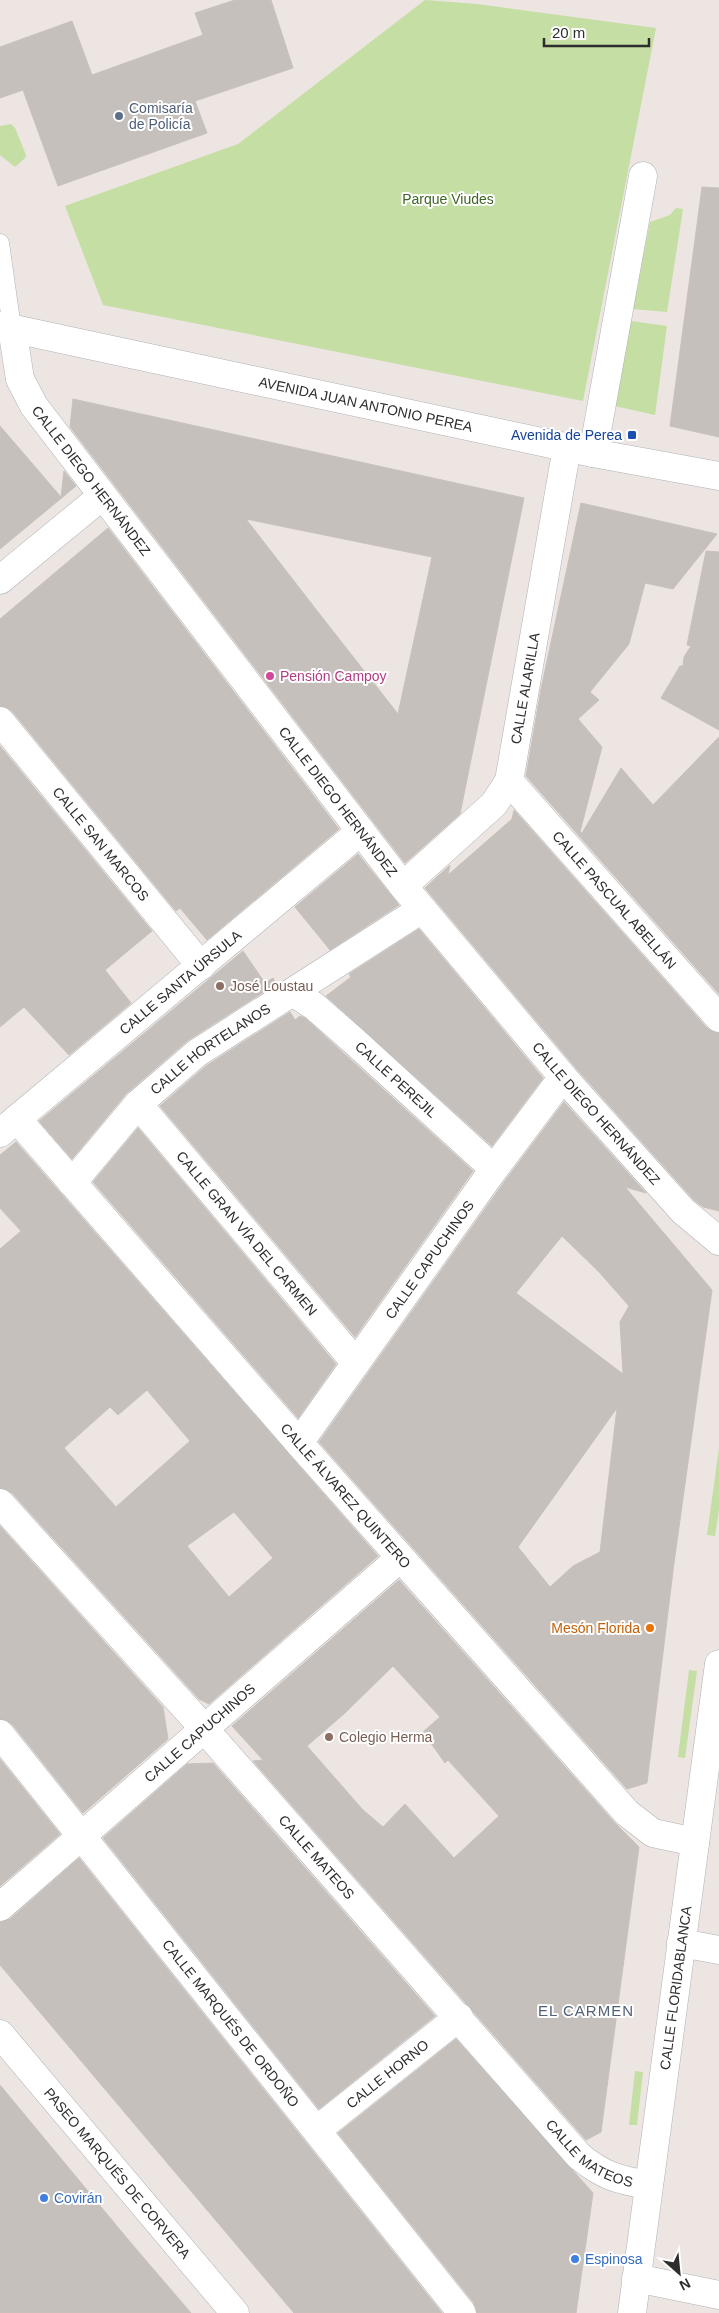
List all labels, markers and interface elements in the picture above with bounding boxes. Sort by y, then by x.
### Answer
scale bar [544,15,649,47]
text: 20 m [552,24,585,41]
place label: Comisaría de Policía [129,100,193,132]
marker: Comisaría de Policía [113,110,125,122]
park label: Parque Viudes [402,191,494,207]
street label: AVENIDA JUAN ANTONIO PEREA [257,374,475,435]
street label: CALLE DIEGO HERNÁNDEZ [29,402,154,559]
place label: Avenida de Perea [511,427,622,443]
marker: Avenida de Perea [626,429,638,441]
street label: CALLE ALARILLA [508,631,543,745]
place label: Pensión Campoy [280,668,387,684]
marker: Pensión Campoy [264,670,276,682]
street label: CALLE DIEGO HERNÁNDEZ [276,724,401,880]
street label: CALLE SAN MARCOS [49,784,152,904]
street label: CALLE PASCUAL ABELLÁN [549,828,680,972]
street label: CALLE SANTA ÚRSULA [116,926,245,1038]
place label: José Loustau [230,978,313,994]
marker: José Loustau [214,980,226,992]
street label: CALLE HORTELANOS [147,1000,273,1098]
street label: CALLE PEREJIL [352,1038,440,1121]
street label: CALLE DIEGO HERNÁNDEZ [529,1039,664,1188]
street label: CALLE GRAN VÍA DEL CARMEN [173,1148,320,1319]
street label: CALLE CAPUCHINOS [382,1197,477,1322]
street label: CALLE ÁLVAREZ QUINTERO [278,1420,414,1571]
place label: Mesón Florida [551,1620,640,1636]
marker: Mesón Florida [644,1622,656,1634]
street label: CALLE CAPUCHINOS [141,1680,258,1785]
place label: Colegio Herma [339,1729,433,1745]
marker: Colegio Herma [323,1731,335,1743]
street label: CALLE MATEOS [276,1812,358,1902]
street label: CALLE FLORIDABLANCA [657,1904,695,2071]
street label: CALLE MARQUÉS DE ORDOÑO [159,1936,302,2110]
district label: EL CARMEN [538,2002,634,2019]
street label: CALLE HORNO [343,2036,432,2111]
street label: PASEO MARQUÉS DE CORVERA [41,2085,194,2262]
street label: CALLE MATEOS [543,2116,635,2190]
place label: Covirán [54,2190,102,2206]
marker: Covirán [38,2192,50,2204]
north arrow [654,2248,704,2298]
place label: Espinosa [585,2251,643,2267]
marker: Espinosa [569,2253,581,2265]
text: N [677,2275,693,2294]

